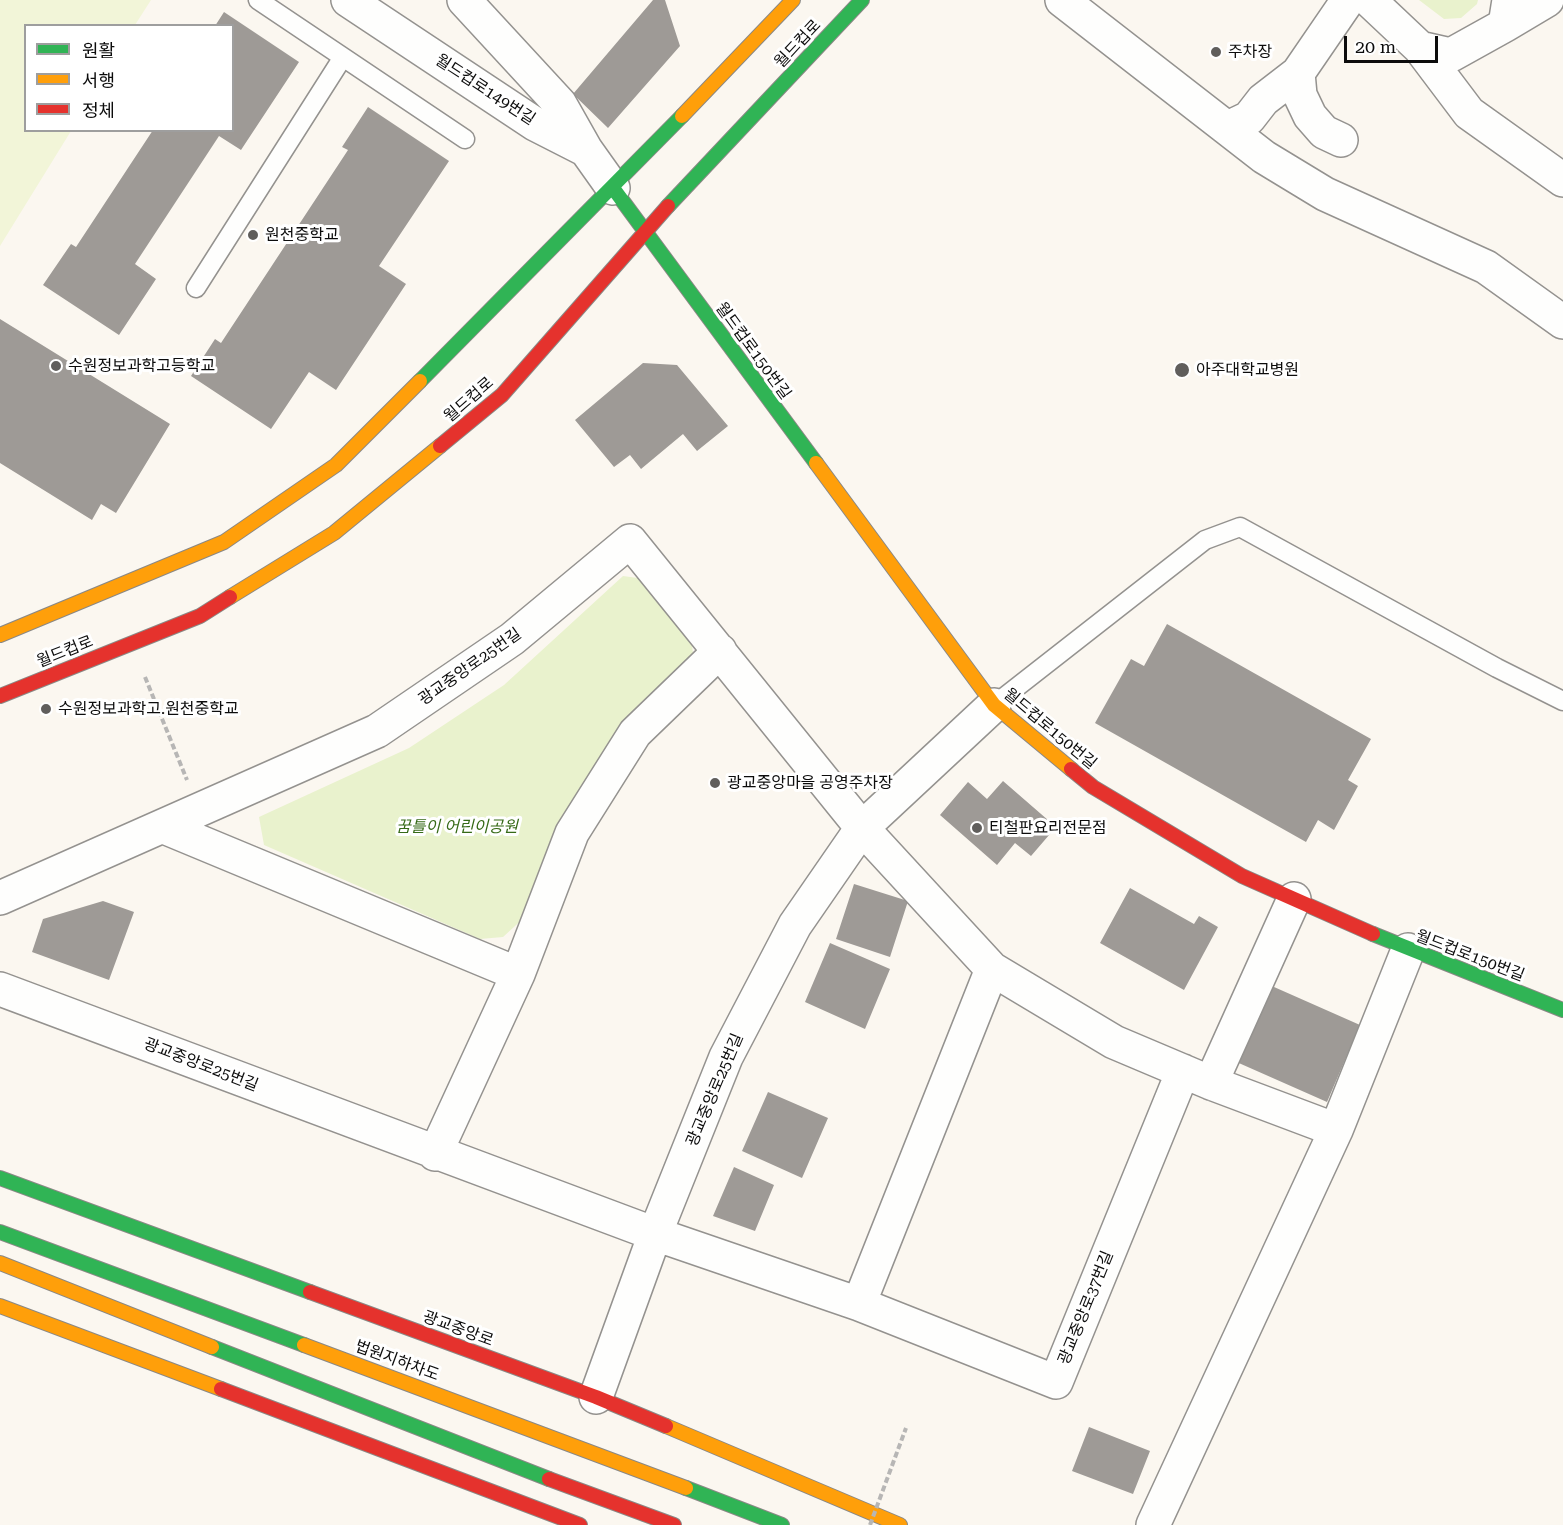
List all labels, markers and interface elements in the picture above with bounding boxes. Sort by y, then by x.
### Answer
street label: 월드컵로 [771,16,825,72]
legend [24,24,234,132]
scale bar [1347,24,1442,62]
text: 20 m [1355,36,1396,57]
text: 원활 [82,40,115,61]
place label: 주차장 [1228,42,1272,62]
marker: 주차장 [1209,45,1223,59]
street label: 월드컵로149번길 [431,51,539,129]
text: 서행 [82,70,115,91]
text: 정체 [82,100,115,121]
place label: 원천중학교 [265,225,339,245]
marker: 원천중학교 [246,228,260,242]
street label: 월드컵로150번길 [711,299,795,403]
place label: 수원정보과학고등학교 [68,356,215,376]
marker: 수원정보과학고등학교 [49,359,63,373]
place label: 아주대학교병원 [1196,360,1299,380]
marker: 아주대학교병원 [1173,361,1191,379]
street label: 월드컵로 [440,373,498,427]
street label: 광교중앙로25번길 [415,624,525,710]
street label: 월드컵로 [34,632,96,672]
street label: 월드컵로150번길 [1000,685,1100,773]
place label: 수원정보과학고.원천중학교 [58,699,239,719]
marker: 수원정보과학고.원천중학교 [39,702,53,716]
place label: 광교중앙마을 공영주차장 [727,773,893,793]
marker: 광교중앙마을 공영주차장 [708,776,722,790]
park label: 꿈틀이 어린이공원 [396,817,518,837]
place label: 티철판요리전문점 [989,818,1107,838]
marker: 티철판요리전문점 [970,821,984,835]
street label: 월드컵로150번길 [1413,926,1527,986]
street label: 광교중앙로25번길 [683,1031,747,1149]
street label: 광교중앙로25번길 [141,1034,261,1096]
street label: 광교중앙로37번길 [1054,1248,1118,1368]
street label: 광교중앙로 [420,1307,496,1351]
street label: 법원지하차도 [352,1337,442,1385]

